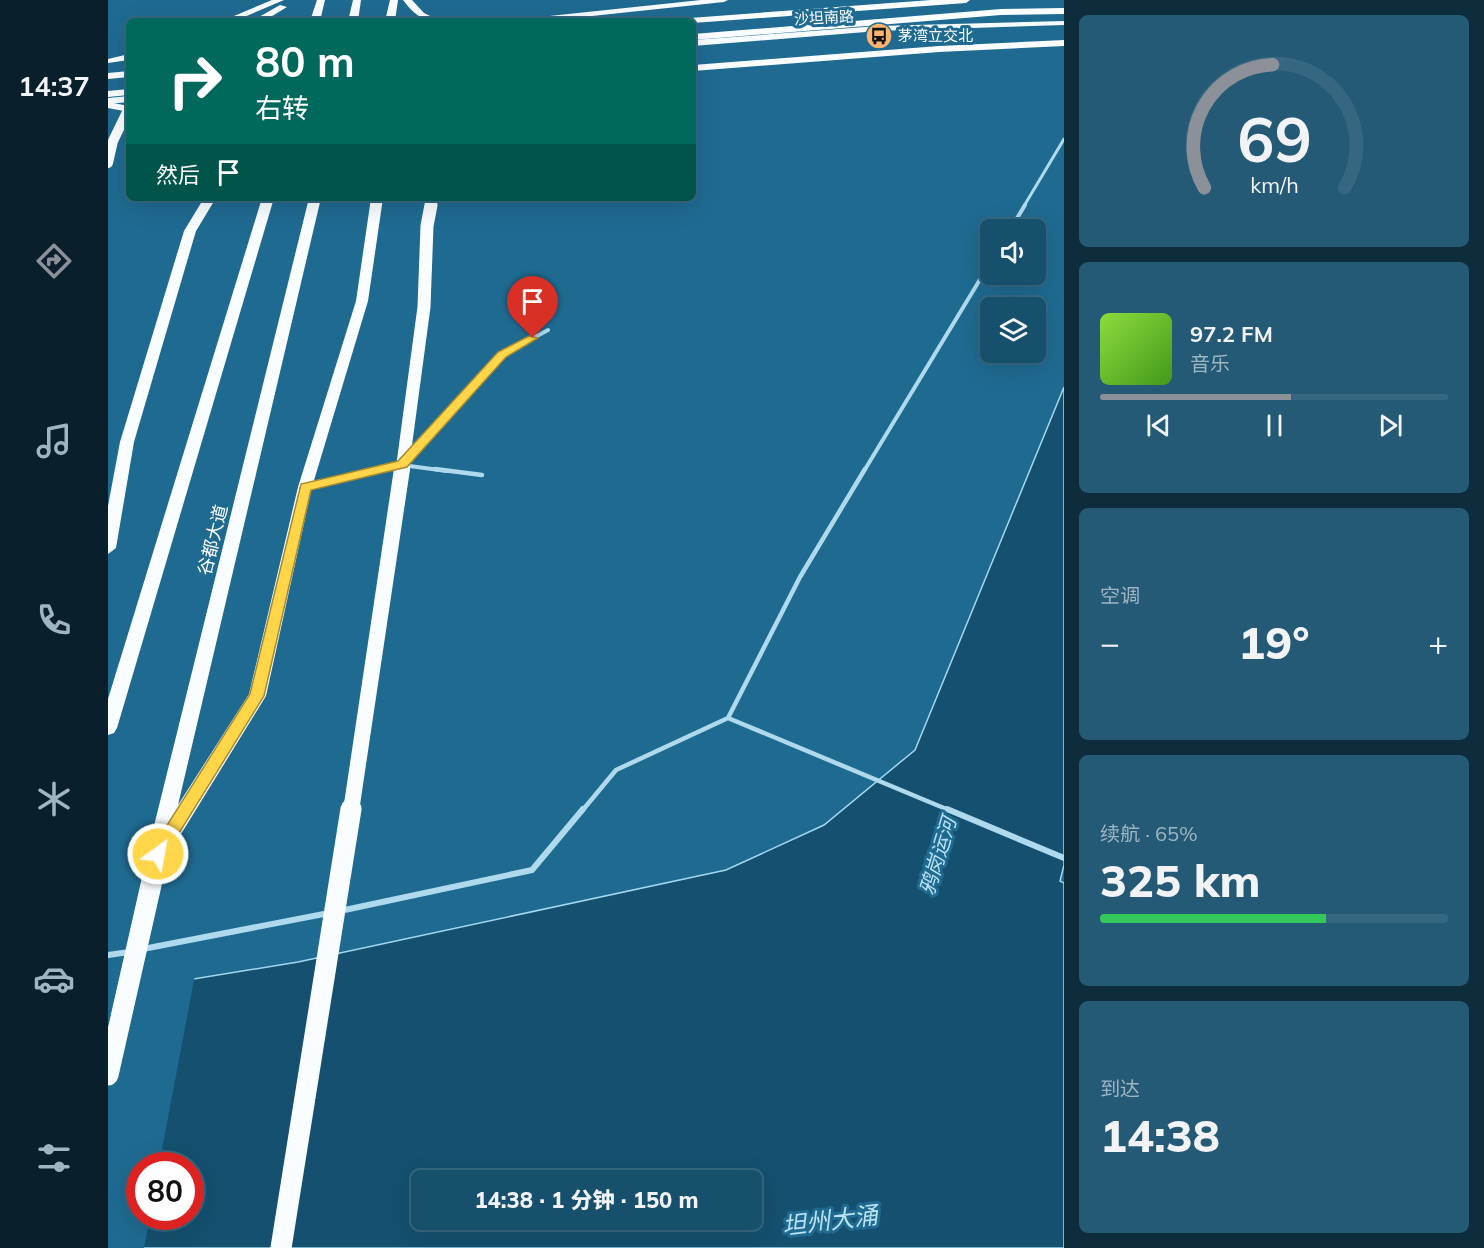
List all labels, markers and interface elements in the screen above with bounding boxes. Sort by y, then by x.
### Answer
street label: 沙坦南路 [794,6,854,29]
bus stop icon: 茅湾立交北 [864,21,894,51]
place label: 茅湾立交北 [898,26,973,45]
text: 80 m [255,35,355,88]
icon: right [156,42,234,120]
text: 14:37 [18,69,90,103]
text: 右转 [255,91,309,125]
text: 69 [1237,99,1311,178]
icon: arrive [212,156,245,189]
text: 然后 [156,161,200,189]
text: km/h [1250,171,1298,198]
map controls [980,219,1046,363]
button: sound [980,219,1046,285]
icon: directions [33,240,75,282]
pin [507,276,558,338]
icon: arrive [516,285,549,318]
button: layers [980,297,1046,363]
text: 97.2 FM [1190,320,1273,348]
text: 音乐 [1190,351,1230,376]
icon: previous [1142,409,1175,442]
icon: pause [1258,409,1291,442]
icon: next [1374,409,1407,442]
icon: music [33,420,75,462]
street label: 谷都大道 [193,502,232,578]
text: 空调 [1100,583,1140,608]
icon: phone [33,599,75,641]
text: 19° [1238,614,1310,670]
text: − [1100,622,1120,663]
text: + [1428,622,1448,663]
icon: climate [33,778,75,820]
water label: 鸦岗运河 [914,810,962,898]
text: 续航 · 65% [1100,821,1198,846]
position arrow [126,822,190,886]
text: 325 km [1100,852,1261,908]
icon: car [33,958,75,1000]
text: 到达 [1100,1076,1140,1101]
text: 14:38 [1100,1107,1220,1163]
icon: filters [33,1137,75,1179]
speed limit sign: 80 [126,1152,204,1230]
text: 14:38 · 1 分钟 · 150 m [474,1186,699,1214]
water label: 坦州大涌 [780,1199,882,1241]

